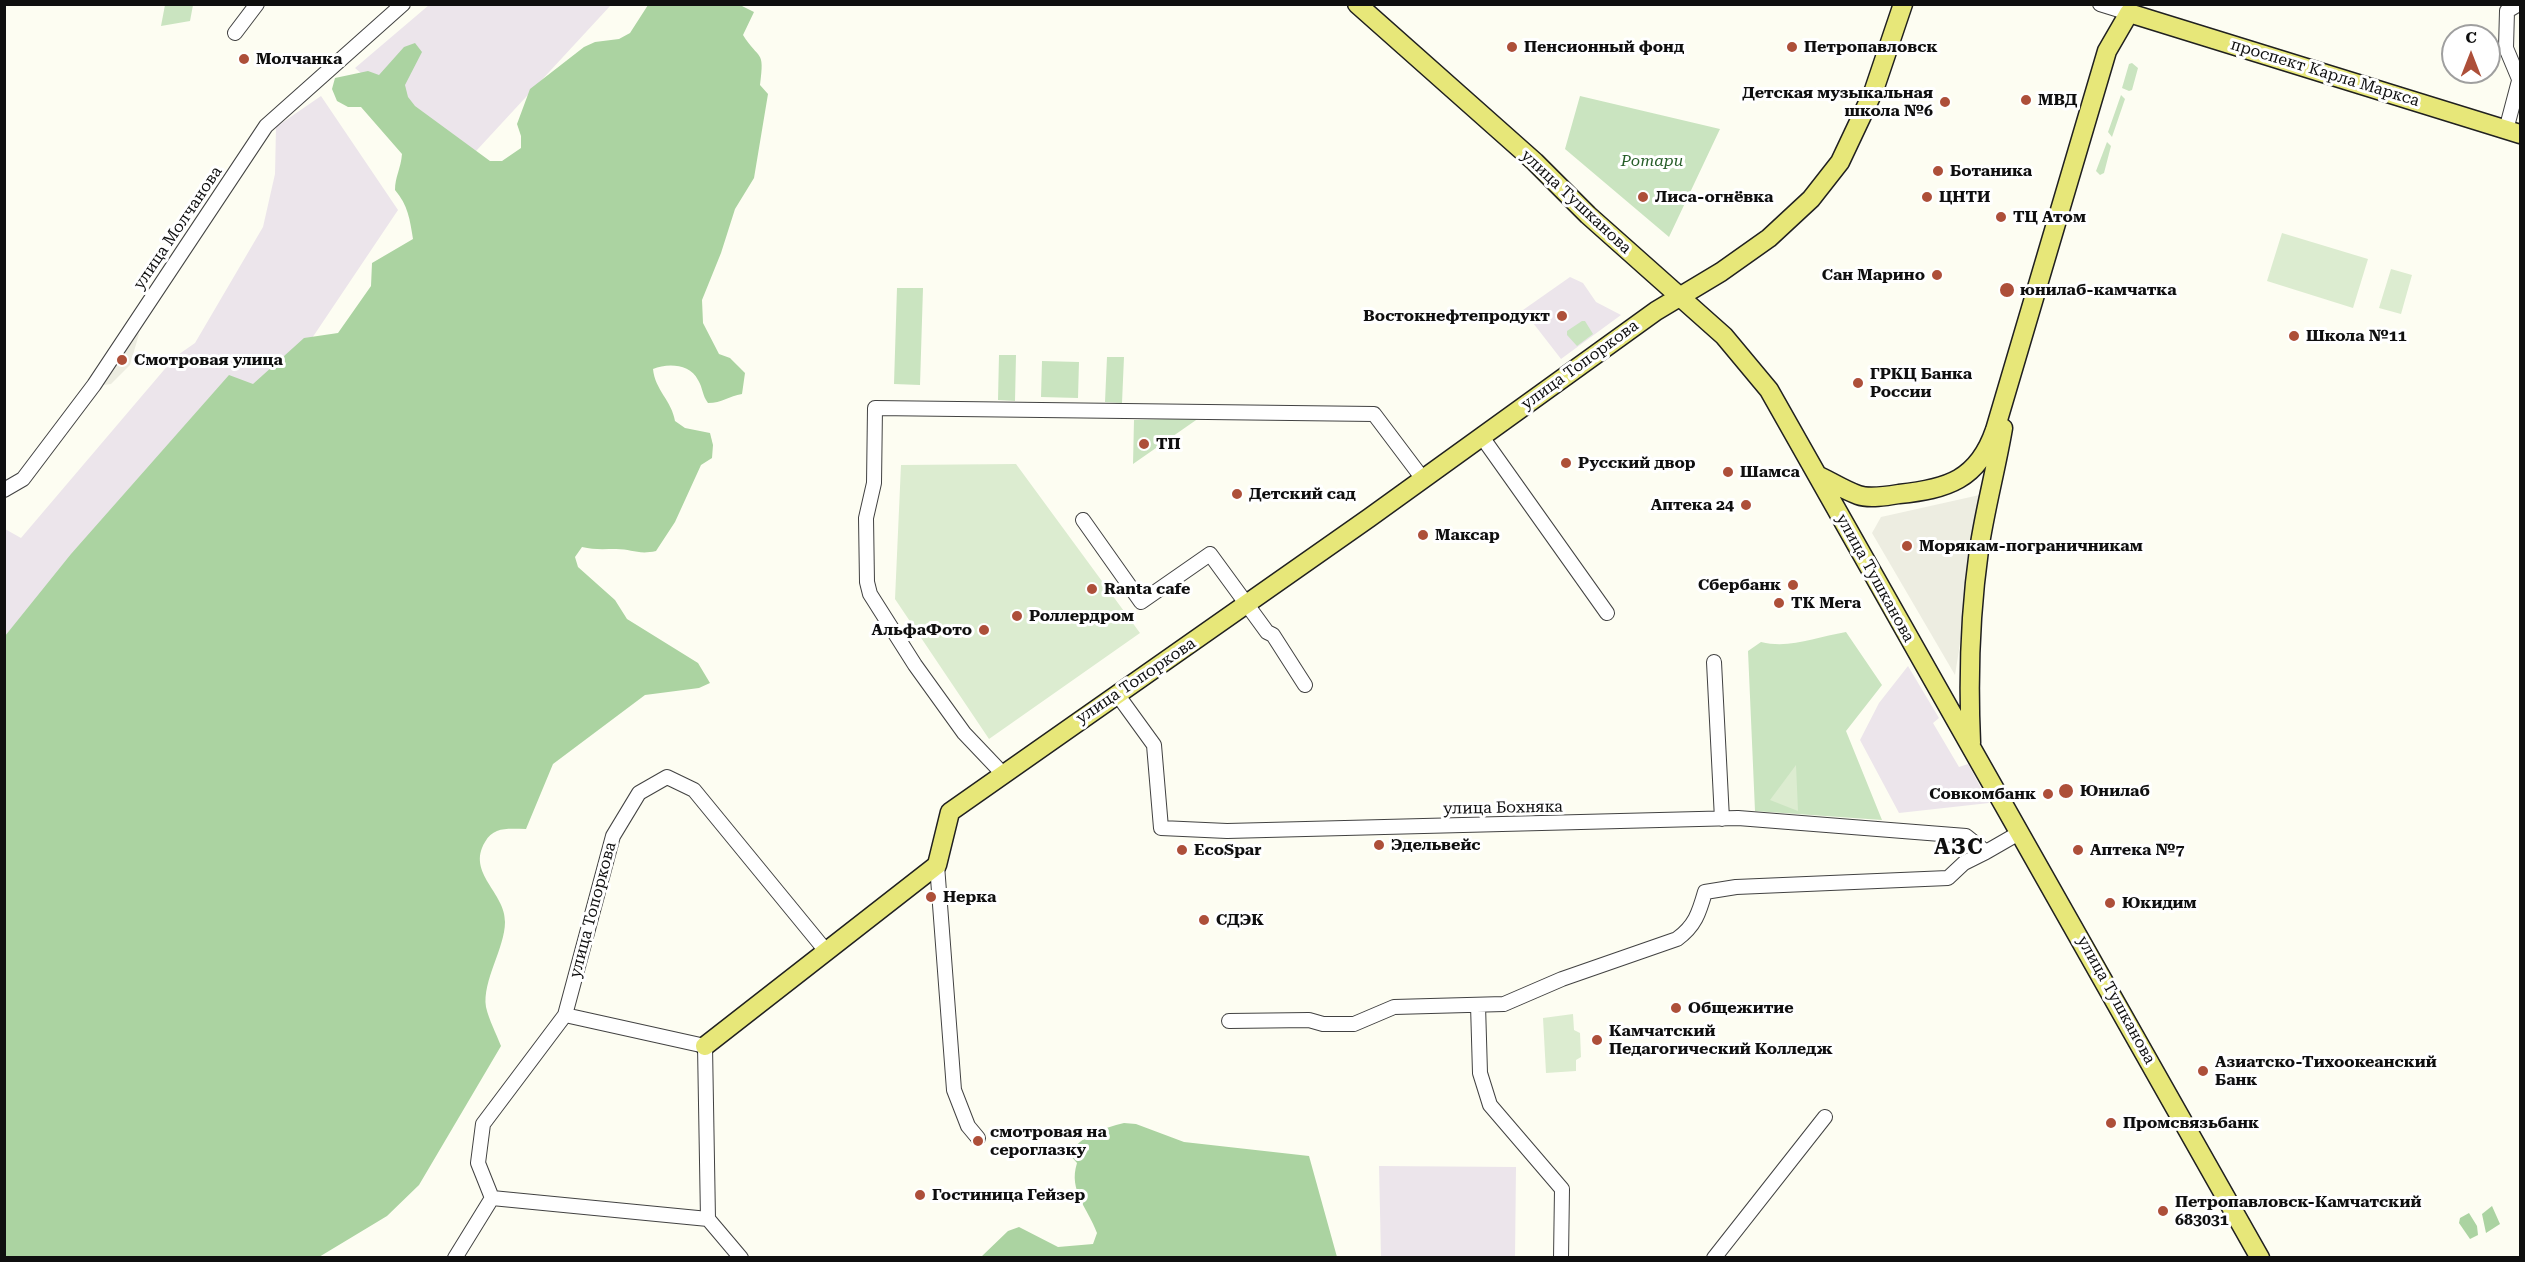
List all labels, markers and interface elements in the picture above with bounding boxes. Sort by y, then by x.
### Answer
north arrow [2441,24,2501,84]
text: С [2465,28,2477,47]
street label: проспект Карла Маркса [2228,35,2422,111]
place label: Пенсионный фонд [1524,37,1684,57]
place label: Петропавловск [1804,37,1937,57]
marker: Пенсионный фонд [1505,40,1519,54]
marker: Петропавловск [1785,40,1799,54]
place label: Молчанка [256,49,342,69]
marker: Молчанка [237,52,251,66]
place label: Детская музыкальная школа №6 [1742,83,1933,121]
place label: МВД [2038,90,2077,110]
marker: МВД [2019,93,2033,107]
marker: Детская музыкальная школа №6 [1938,95,1952,109]
street label: улица Тушканова [1517,146,1635,258]
park label: Ротари [1621,151,1683,171]
place label: Ботаника [1950,161,2032,181]
street label: улица Молчанова [130,163,226,293]
marker: Ботаника [1931,164,1945,178]
place label: Лиса-огнёвка [1655,187,1773,207]
place label: ЦНТИ [1939,187,1990,207]
marker: Лиса-огнёвка [1636,190,1650,204]
marker: ЦНТИ [1920,190,1934,204]
place label: ТЦ Атом [2013,207,2086,227]
marker: ТЦ Атом [1994,210,2008,224]
place label: Сан Марино [1822,265,1925,285]
marker: Сан Марино [1930,268,1944,282]
place label: юнилаб-камчатка [2020,280,2177,300]
marker: юнилаб-камчатка [1998,281,2016,299]
place label: Востокнефтепродукт [1363,306,1550,326]
marker: Востокнефтепродукт [1555,309,1569,323]
street label: улица Топоркова [1518,316,1642,414]
place label: Школа №11 [2306,326,2407,346]
marker: Школа №11 [2287,329,2301,343]
place label: Смотровая улица [134,350,283,370]
marker: Смотровая улица [115,353,129,367]
place label: ГРКЦ Банка России [1870,364,1972,402]
marker: ГРКЦ Банка России [1851,376,1865,390]
place label: ТП [1156,434,1181,454]
marker: ТП [1137,437,1151,451]
place label: Русский двор [1578,453,1696,473]
marker: Русский двор [1559,456,1573,470]
place label: Шамса [1740,462,1800,482]
marker: Шамса [1721,465,1735,479]
place label: Детский сад [1249,484,1356,504]
marker: Детский сад [1230,487,1244,501]
place label: Аптека 24 [1651,495,1734,515]
marker: Аптека 24 [1739,498,1753,512]
street label: улица Тушканова [1832,510,1918,646]
place label: Максар [1435,525,1500,545]
marker: Максар [1416,528,1430,542]
place label: Морякам-пограничникам [1919,536,2143,556]
marker: Морякам-пограничникам [1900,539,1914,553]
place label: Сбербанк [1698,575,1781,595]
marker: Сбербанк [1786,578,1800,592]
place label: Ranta cafe [1104,579,1190,599]
marker: Ranta cafe [1085,582,1099,596]
place label: ТК Мега [1791,593,1861,613]
marker: ТК Мега [1772,596,1786,610]
place label: Роллердром [1029,606,1134,626]
marker: Роллердром [1010,609,1024,623]
place label: АльфаФото [872,620,972,640]
marker: АльфаФото [977,623,991,637]
street label: улица Топоркова [1073,634,1199,728]
place label: Юнилаб [2080,781,2150,801]
marker: Юнилаб [2057,782,2075,800]
place label: Совкомбанк [1929,784,2036,804]
marker: Совкомбанк [2041,787,2055,801]
street label: улица Бохняка [1443,797,1563,819]
place label: Эдельвейс [1391,835,1481,855]
district label: АЗС [1934,835,1984,861]
marker: Эдельвейс [1372,838,1386,852]
street label: улица Топоркова [566,840,620,980]
place label: EcoSpar [1194,840,1261,860]
place label: Аптека №7 [2090,840,2184,860]
marker: EcoSpar [1175,843,1189,857]
marker: Аптека №7 [2071,843,2085,857]
place label: Нерка [943,887,996,907]
marker: Нерка [924,890,938,904]
place label: Юкидим [2122,893,2197,913]
marker: Юкидим [2103,896,2117,910]
place label: СДЭК [1216,910,1264,930]
marker: СДЭК [1197,913,1211,927]
street label: улица Тушканова [2073,932,2159,1068]
place label: Общежитие [1688,998,1794,1018]
marker: Общежитие [1669,1001,1683,1015]
place label: Камчатский Педагогический Колледж [1609,1021,1833,1059]
marker: Камчатский Педагогический Колледж [1590,1033,1604,1047]
place label: Азиатско-Тихоокеанский Банк [2215,1052,2437,1090]
marker: Азиатско-Тихоокеанский Банк [2196,1064,2210,1078]
place label: Промсвязьбанк [2123,1113,2259,1133]
marker: Промсвязьбанк [2104,1116,2118,1130]
place label: смотровая на сероглазку [990,1122,1107,1160]
marker: смотровая на сероглазку [971,1134,985,1148]
place label: Гостиница Гейзер [932,1185,1085,1205]
marker: Гостиница Гейзер [913,1188,927,1202]
place label: Петропавловск-Камчатский 683031 [2175,1192,2421,1230]
marker: Петропавловск-Камчатский 683031 [2156,1204,2170,1218]

